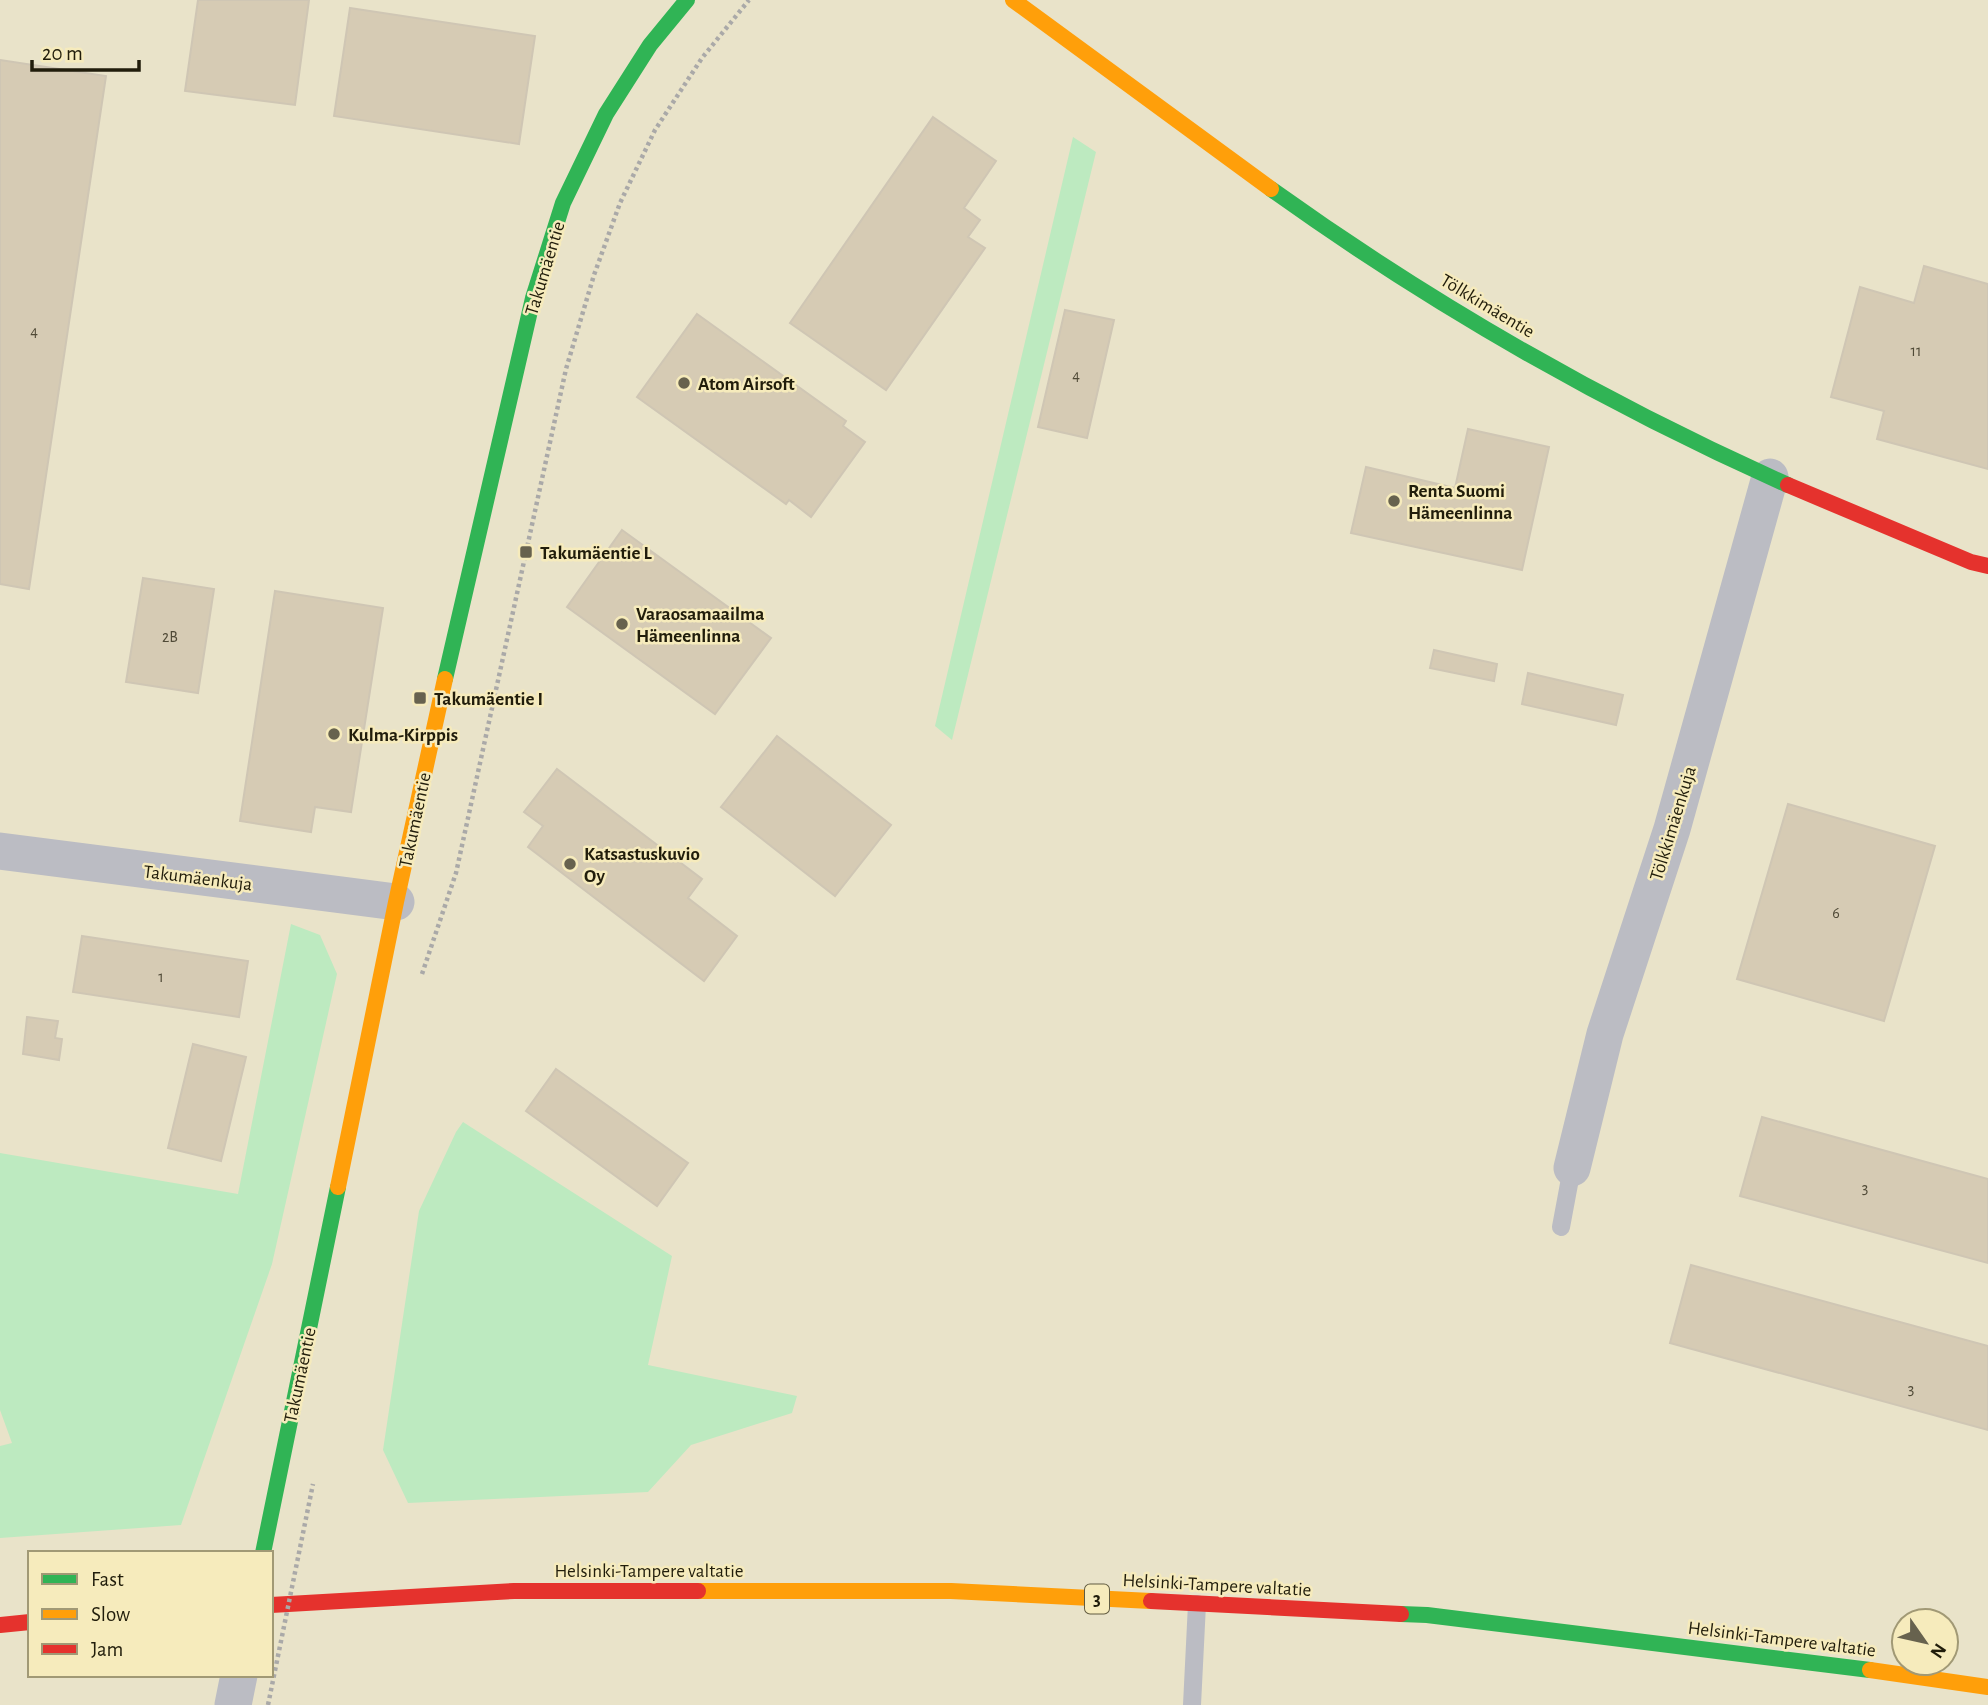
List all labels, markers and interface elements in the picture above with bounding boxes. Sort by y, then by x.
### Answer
scale bar [32,28,138,72]
text: 20 m [42,43,83,64]
street label: Takumäentie [522,219,569,318]
street label: Tölkkimäentie [1437,271,1538,342]
house number: 4 [30,323,38,339]
house number: 11 [1910,343,1922,359]
house number: 4 [1072,367,1080,383]
marker: Atom Airsoft [676,375,692,391]
place label: Atom Airsoft [698,375,795,394]
place label: Renta Suomi Hämeenlinna [1408,482,1512,523]
marker: Renta Suomi Hämeenlinna [1386,493,1402,509]
marker: Takumäentie L [518,544,534,560]
place label: Takumäentie L [540,544,652,563]
place label: Varaosamaailma Hämeenlinna [636,605,764,646]
marker: Varaosamaailma Hämeenlinna [614,616,630,632]
house number: 2B [162,629,178,645]
marker: Takumäentie I [412,690,428,706]
place label: Takumäentie I [434,690,543,709]
marker: Kulma-Kirppis [326,726,342,742]
place label: Kulma-Kirppis [348,726,458,745]
street label: Tölkkimäenkuja [1647,764,1700,883]
street label: Takumäentie [396,771,435,870]
place label: Katsastuskuvio Oy [584,845,700,886]
marker: Katsastuskuvio Oy [562,856,578,872]
street label: Takumäenkuja [142,862,254,895]
house number: 6 [1832,905,1840,921]
house number: 1 [158,969,164,985]
house number: 3 [1862,1180,1868,1196]
street label: Takumäentie [281,1326,320,1425]
house number: 3 [1908,1381,1914,1397]
legend [28,1551,273,1677]
street label: Helsinki-Tampere valtatie [554,1562,744,1581]
text: Fast [91,1569,124,1590]
street label: Helsinki-Tampere valtatie [1122,1571,1312,1600]
road number: 3 [1085,1584,1109,1614]
text: Slow [91,1604,130,1625]
north arrow [1890,1607,1960,1677]
street label: Helsinki-Tampere valtatie [1687,1619,1877,1660]
text: Jam [91,1639,123,1660]
text: N [1926,1640,1949,1661]

